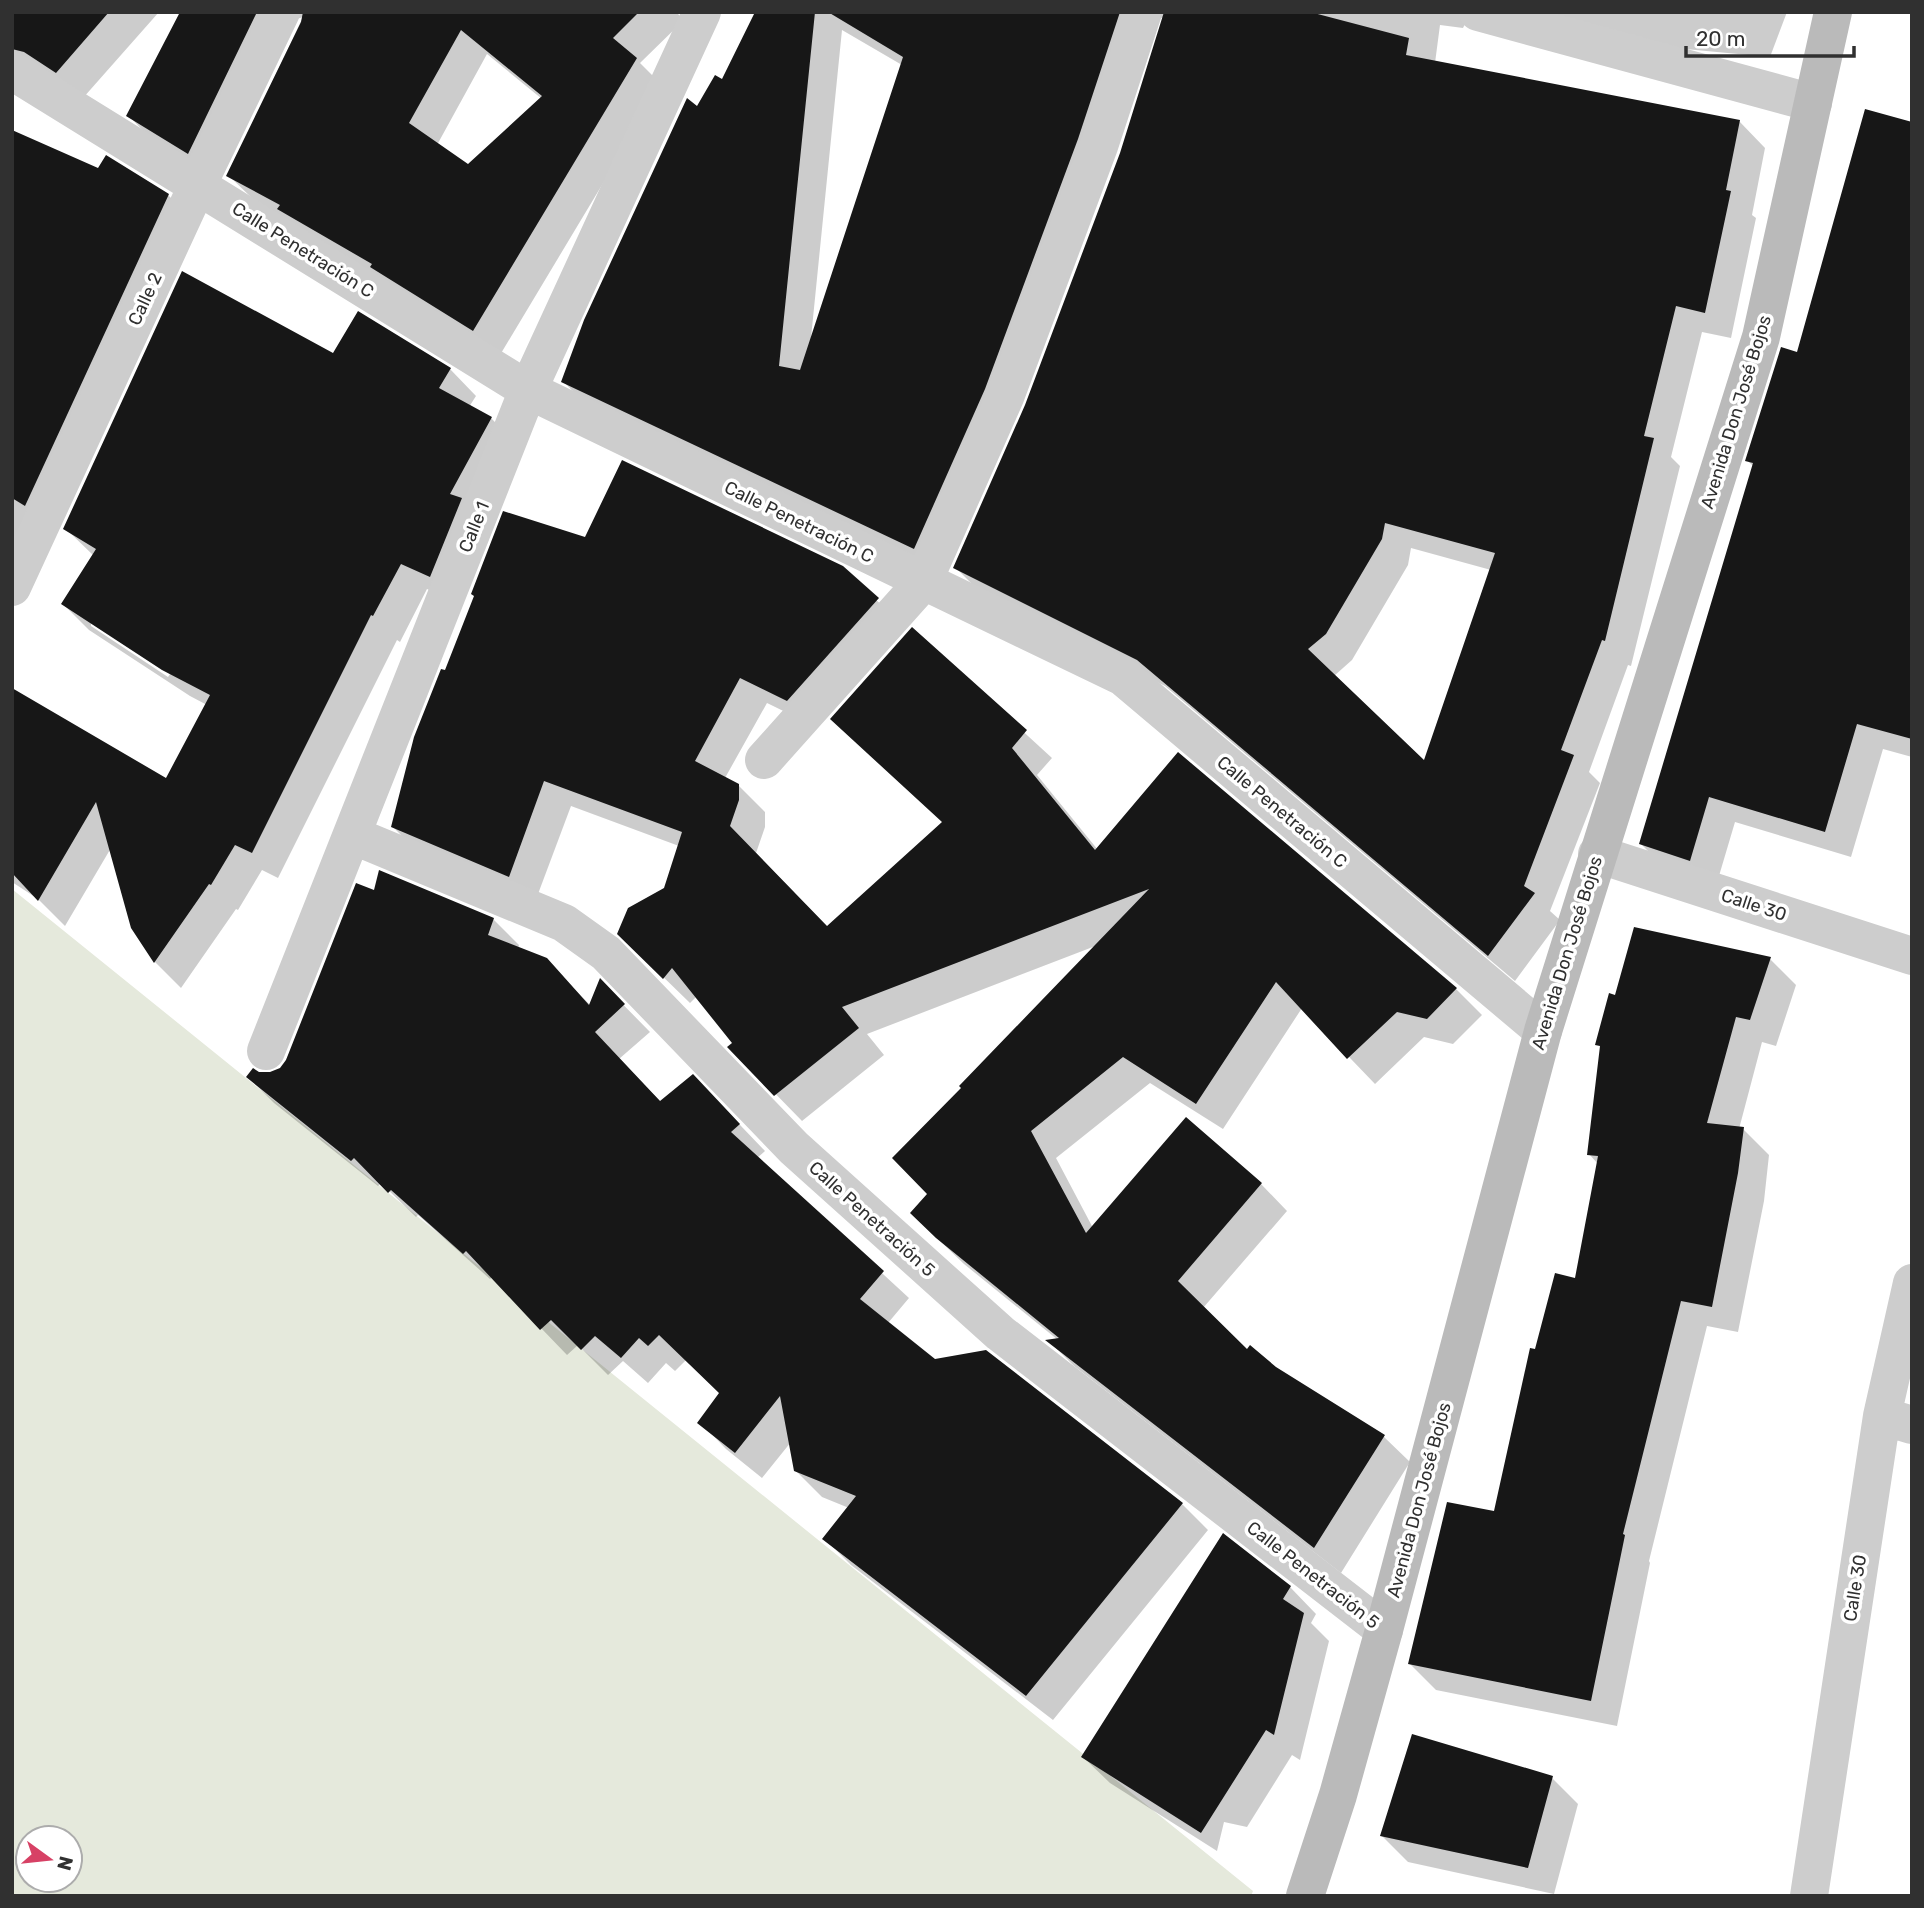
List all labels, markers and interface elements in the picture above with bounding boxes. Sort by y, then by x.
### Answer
scale bar [1686,14,1854,58]
text: 20 m [1696,26,1745,51]
street label: Calle Penetración C [228,197,378,303]
street label: Calle 2 [123,269,167,329]
street label: Avenida Don José Bojos [1696,312,1776,512]
street label: Calle Penetración C [721,476,877,568]
street label: Calle 1 [454,498,494,556]
street label: Calle Penetración C [1212,751,1352,873]
street label: Avenida Don José Bojos [1527,853,1607,1053]
street label: Calle 30 [1719,884,1789,926]
street label: Calle Penetración 5 [804,1157,940,1281]
street label: Avenida Don José Bojos [1382,1400,1456,1600]
street label: Calle Penetración 5 [1242,1516,1384,1634]
street label: Calle 30 [1839,1553,1871,1623]
north arrow [14,1824,84,1894]
text: N [52,1854,78,1873]

